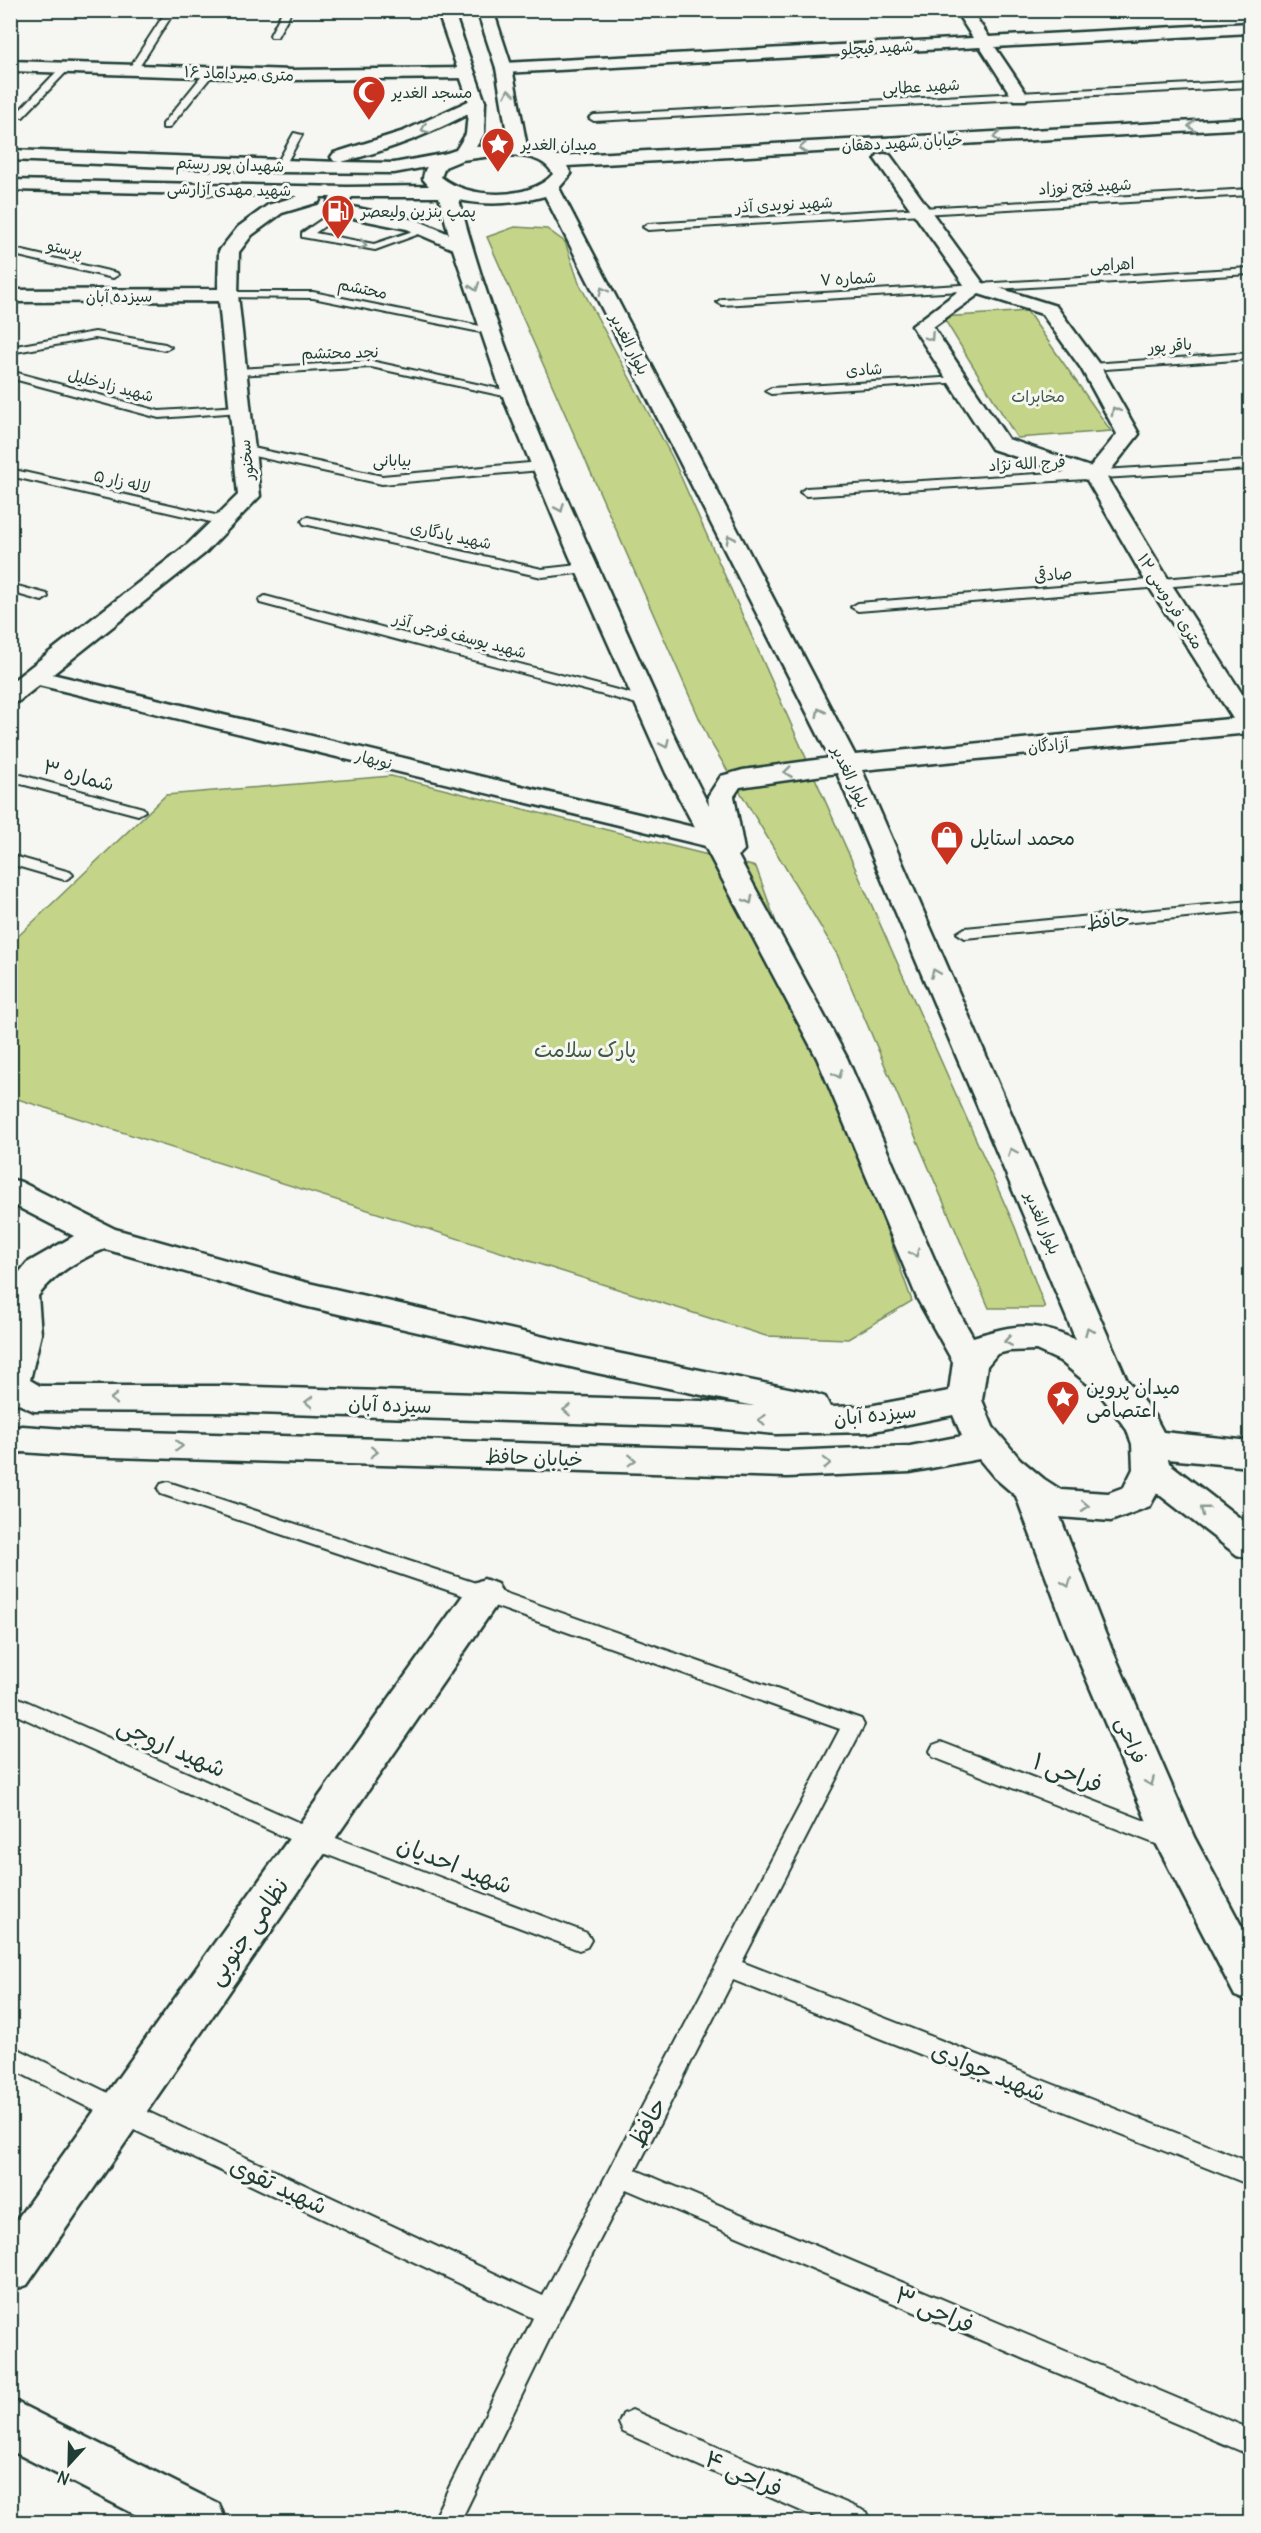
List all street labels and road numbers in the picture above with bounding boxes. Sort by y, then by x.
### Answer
street label: شهید قیچلو [839,35,914,60]
street label: ۱۶ متری میرداماد [184,61,294,85]
street label: شهید عطایی [882,74,960,99]
street label: خیابان شهید دهقان [841,129,963,155]
street label: شهیدان پور رستم [175,152,285,179]
street label: شهید فتح نوزاد [1038,174,1132,199]
street label: شهید مهدی آزارشی [167,178,291,201]
street label: شهید نویدی آذر [733,191,833,218]
street label: پرستو [44,234,85,263]
street label: اهرامی [1089,253,1135,276]
street label: شماره ۷ [819,267,877,289]
street label: محتشم [336,273,389,306]
street label: سیزده آبان [85,285,153,307]
street label: بلوار الغدیر [604,308,654,379]
street label: باقر پور [1145,333,1193,358]
street label: نجد محتشم [301,341,379,366]
street label: شادی [845,358,883,380]
street label: شهید زادخلیل [66,364,156,406]
street label: سخنور [234,438,259,483]
street label: بیابانی [373,450,411,471]
street label: فرج الله نژاد [988,451,1066,476]
street label: لاله زار ۵ [92,465,152,497]
street label: شهید یادگاری [409,517,493,553]
street label: ۱۲ متری فردوسی [1133,549,1208,653]
street label: صادقی [1033,562,1073,586]
street label: شهید یوسف فرجی آذر [389,607,529,663]
street label: آزادگان [1027,733,1070,757]
street label: بلوار الغدیر [826,741,874,812]
street label: نوبهار [352,745,394,774]
street label: شماره ۳ [41,754,117,796]
street label: حافظ [1085,905,1131,935]
street label: بلوار الغدیر [1019,1187,1065,1258]
street label: سیزده آبان [348,1390,432,1418]
street label: سیزده آبان [832,1397,918,1431]
street label: خیابان حافظ [484,1443,584,1471]
street label: شهید اروجی [113,1709,231,1784]
street label: فراحی [1110,1713,1153,1768]
street label: فراحی ۱ [1028,1745,1107,1800]
street label: شهید احدیان [393,1828,517,1900]
street label: نظامی جنوبی [199,1872,297,1992]
street label: شهید جوادی [927,2034,1051,2109]
street label: حافظ [621,2092,673,2152]
street label: شهید تقوی [225,2149,332,2221]
street label: فراحی ۳ [890,2279,979,2340]
street label: فراحی ۴ [700,2443,787,2504]

